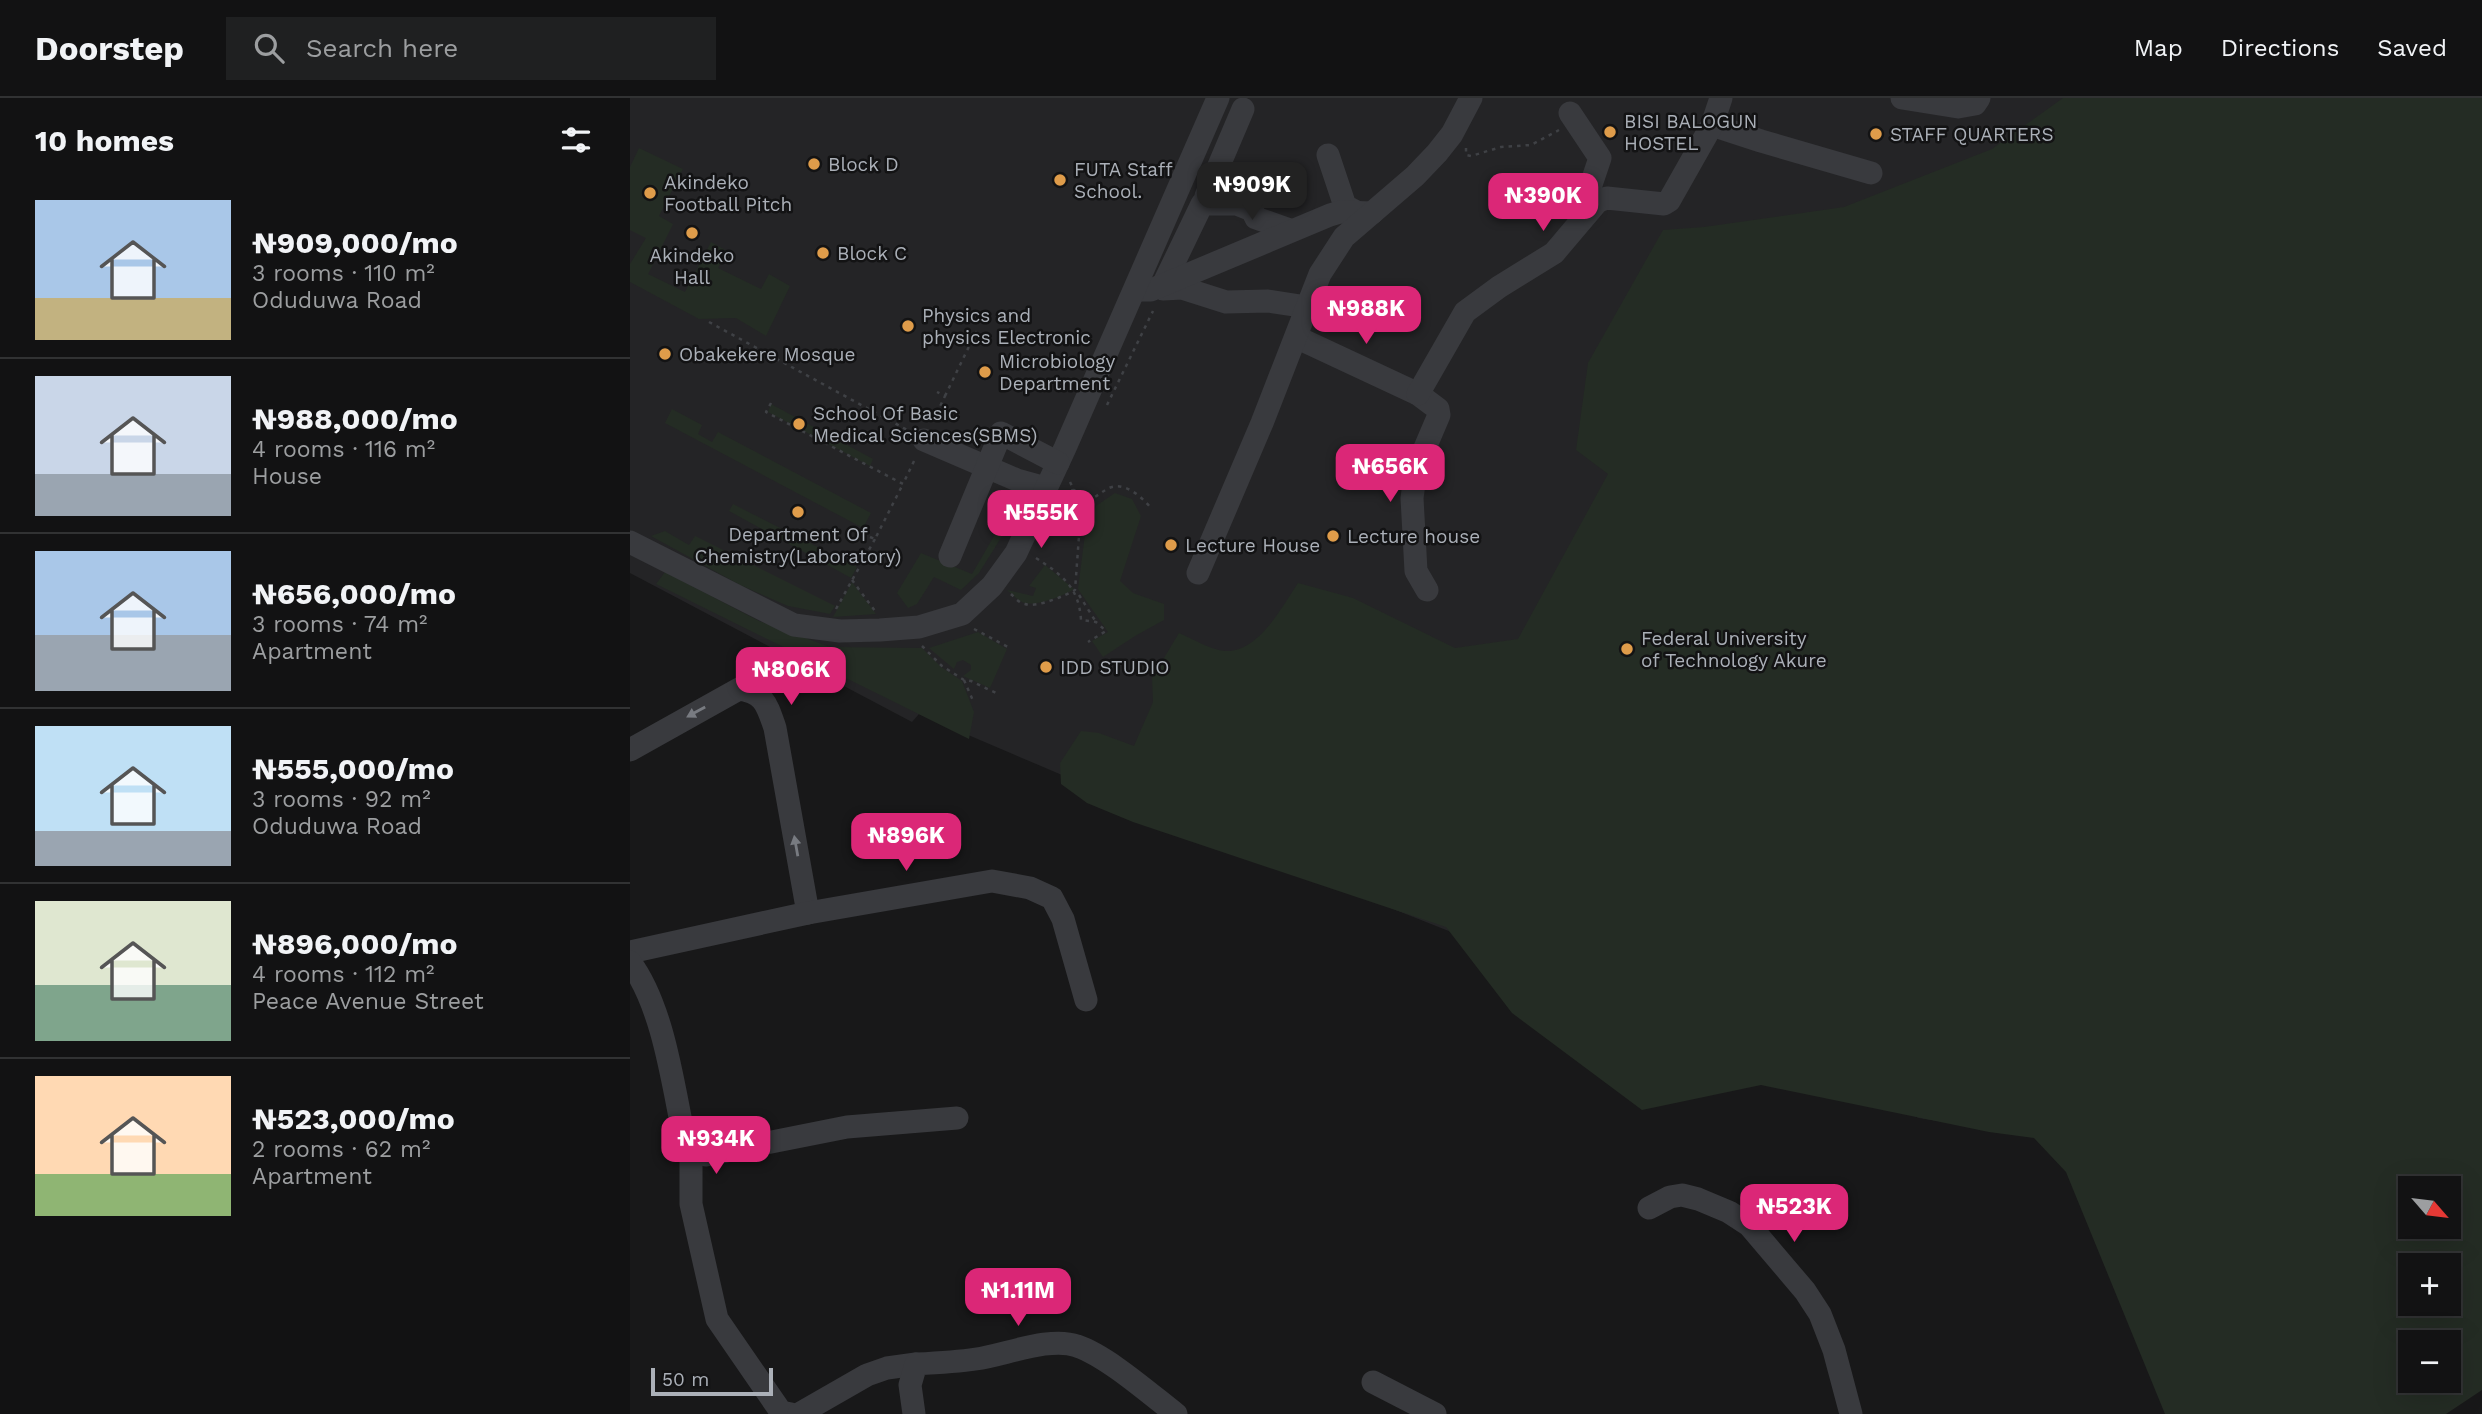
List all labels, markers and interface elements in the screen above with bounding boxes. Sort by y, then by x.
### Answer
search box [226,17,716,80]
text: Doorstep [35,29,184,68]
icon: search [250,29,288,67]
text: Search here [306,33,458,63]
text: Map [2134,34,2183,62]
text: Directions [2221,34,2339,62]
text: Saved [2377,34,2447,62]
place label: BISI BALOGUN HOSTEL [1624,110,1757,155]
icon: filters [557,121,595,159]
text: 10 homes [35,123,174,158]
place label: STAFF QUARTERS [1890,123,2054,146]
marker: BISI BALOGUN HOSTEL [1602,124,1618,140]
marker: STAFF QUARTERS [1868,126,1884,142]
place label: Block D [828,153,899,176]
marker: Block D [806,156,822,172]
place label: FUTA Staff School. [1074,158,1173,203]
pin: ₦909K [1203,162,1301,222]
place label: Akindeko Football Pitch [664,171,792,216]
text: ₦909K [1213,171,1291,198]
marker: FUTA Staff School. [1052,172,1068,188]
pin: ₦390K [1494,174,1592,233]
text: ₦390K [1504,182,1582,209]
marker: Akindeko Football Pitch [642,185,658,201]
text: ₦909,000/mo [252,225,458,260]
marker: Akindeko Hall [684,225,700,241]
icon: home [91,228,175,312]
place label: Block C [837,242,907,265]
place label: Akindeko Hall [650,244,734,289]
marker: Block C [815,245,831,261]
text: 3 rooms · 110 m² [252,260,435,287]
pin: ₦988K [1317,286,1415,346]
text: Oduduwa Road [252,287,422,314]
text: ₦988K [1327,295,1405,322]
place label: Physics and physics Electronic [922,304,1091,349]
marker: Physics and physics Electronic [900,318,916,334]
place label: Obakekere Mosque [679,343,856,366]
marker: Obakekere Mosque [657,346,673,362]
place label: Microbiology Department [999,350,1115,395]
marker: Microbiology Department [977,364,993,380]
text: ₦988,000/mo [252,401,458,436]
place label: School Of Basic Medical Sciences(SBMS) [813,402,1038,447]
icon: home [91,404,175,488]
marker: School Of Basic Medical Sciences(SBMS) [791,416,807,432]
text: 4 rooms · 116 m² [252,436,435,463]
pin: ₦656K [1341,444,1439,504]
text: ₦656K [1352,453,1428,480]
text: House [252,463,322,490]
pin: ₦555K [992,490,1090,550]
text: ₦555K [1003,499,1079,526]
marker: Department Of Chemistry(Laboratory) [790,504,806,520]
place label: Department Of Chemistry(Laboratory) [695,523,901,568]
place label: Lecture house [1347,525,1480,548]
marker: Lecture house [1325,528,1341,544]
place label: Lecture House [1185,534,1320,557]
marker: Lecture House [1163,537,1179,553]
text: ₦656,000/mo [252,576,456,611]
icon: home [91,579,175,663]
text: 3 rooms · 74 m² [252,611,427,638]
place label: Federal University of Technology Akure [1641,627,1827,672]
text: Apartment [252,638,372,665]
marker: Federal University of Technology Akure [1619,641,1635,657]
pin: ₦806K [742,648,840,707]
text: ₦806K [752,656,830,683]
place label: IDD STUDIO [1060,656,1170,679]
marker: IDD STUDIO [1038,659,1054,675]
one-way arrow [686,706,706,718]
text: ₦555,000/mo [252,751,454,786]
icon: home [91,754,175,838]
text: 3 rooms · 92 m² [252,786,431,813]
text: Oduduwa Road [252,813,422,840]
pin: ₦896K [857,814,955,873]
text: ₦896K [867,822,945,849]
one-way arrow [791,835,802,857]
text: ₦896,000/mo [252,926,457,961]
icon: home [91,929,175,1013]
text: 4 rooms · 112 m² [252,961,434,988]
text: Peace Avenue Street [252,988,484,1015]
text: ₦523,000/mo [252,1101,455,1136]
icon: home [91,1104,175,1188]
pin: ₦934K [667,1116,765,1176]
text: ₦934K [677,1125,755,1152]
text: 2 rooms · 62 m² [252,1136,430,1163]
text: Apartment [252,1163,372,1190]
north arrow [2398,1176,2460,1239]
map controls [2398,1176,2461,1393]
pin: ₦523K [1745,1184,1843,1244]
text: ₦523K [1756,1193,1832,1220]
button: + [2398,1253,2461,1316]
pin: ₦1.11M [961,1268,1075,1328]
text: ₦1.11M [981,1277,1055,1304]
button: − [2398,1330,2461,1393]
scale bar [651,1365,774,1397]
text: 50 m [662,1368,709,1391]

